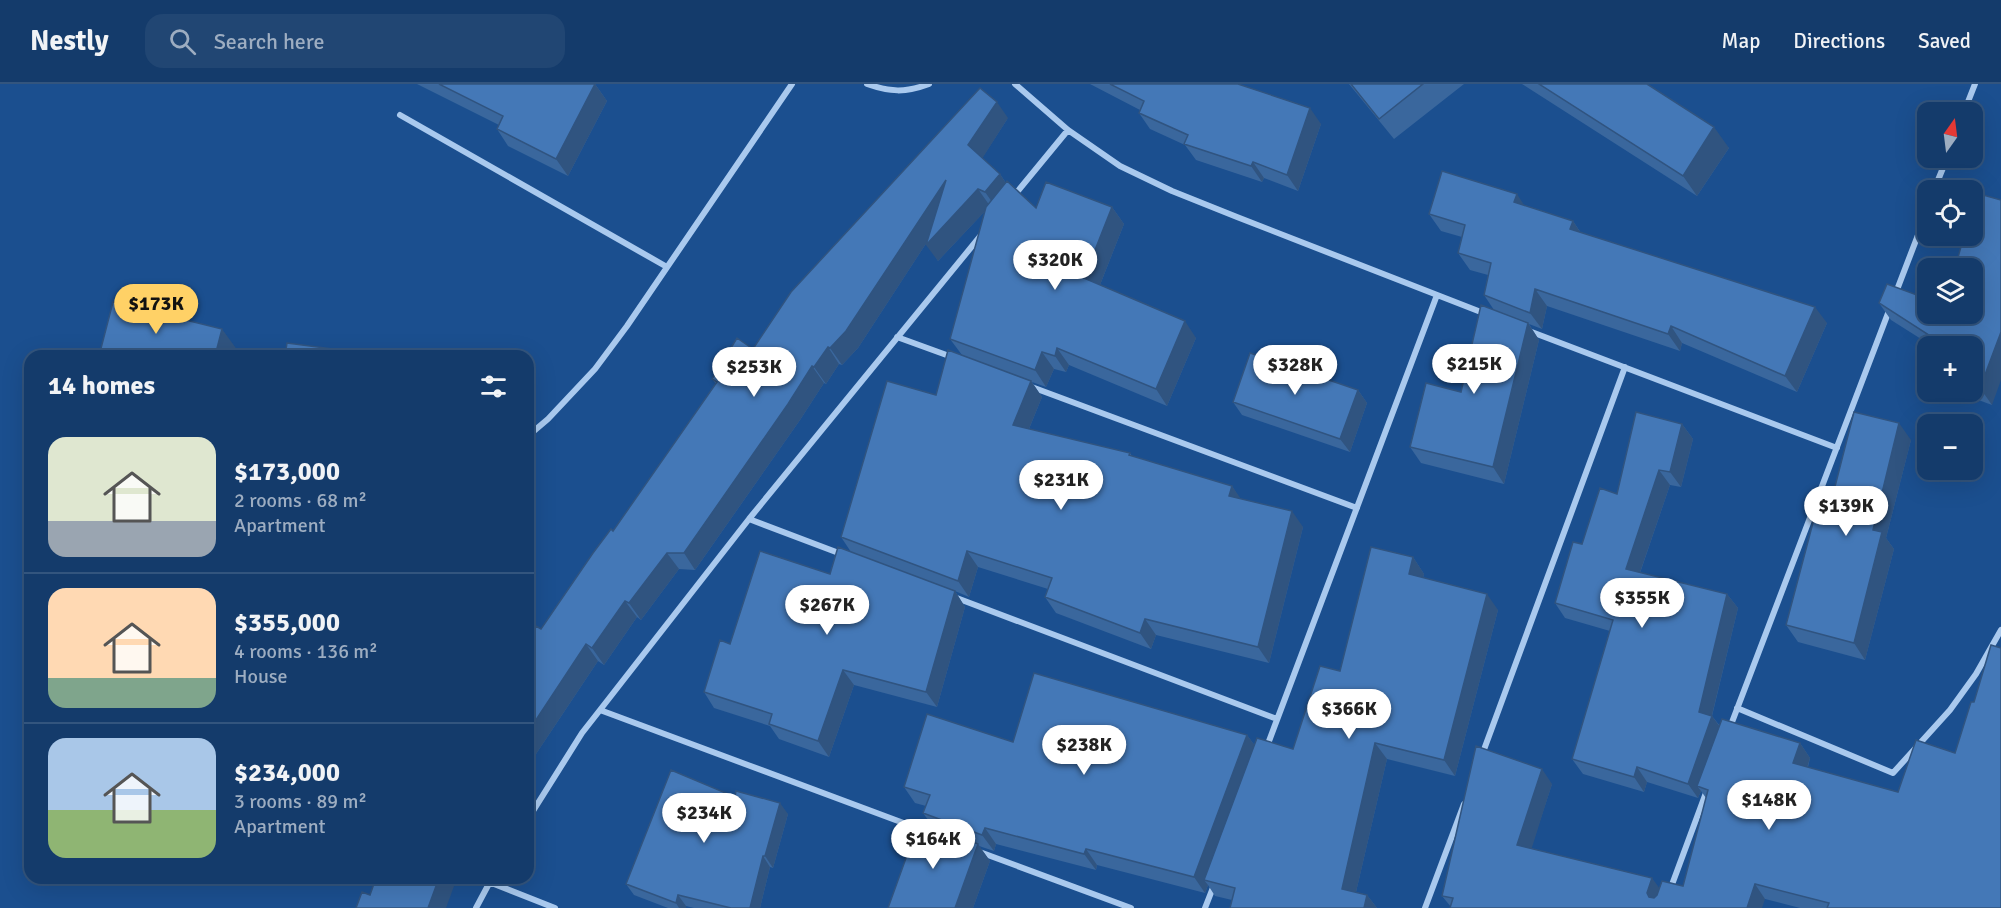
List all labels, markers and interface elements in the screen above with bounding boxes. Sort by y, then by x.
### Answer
search box [145,14,565,68]
text: Nestly [30,24,109,58]
icon: search [166,25,199,58]
text: Search here [214,28,325,55]
text: Map [1722,28,1760,54]
text: Directions [1793,28,1885,54]
text: Saved [1918,28,1971,54]
north arrow [1917,102,1983,168]
map controls [1917,102,1983,480]
button: locate [1917,180,1983,246]
pin: $320K [1013,240,1097,291]
text: $320K [1027,247,1083,272]
button: layers [1917,258,1983,324]
pin: $173K [114,284,198,335]
text: $173K [128,291,184,316]
button: + [1917,336,1983,402]
pin: $215K [1432,344,1516,395]
pin: $328K [1253,345,1337,396]
pin: $253K [712,347,796,398]
text: $215K [1446,351,1502,376]
text: $328K [1267,352,1323,377]
text: $253K [726,354,782,379]
text: 14 homes [48,370,155,402]
icon: filters [477,370,510,403]
button: − [1917,414,1983,480]
text: $173,000 [234,456,340,488]
pin: $231K [1019,460,1103,511]
icon: home [96,461,168,533]
text: $231K [1033,467,1089,492]
pin: $139K [1804,486,1888,537]
text: 2 rooms · 68 m² [234,488,367,513]
text: $139K [1818,493,1874,518]
text: Apartment [234,513,326,538]
pin: $355K [1600,578,1684,629]
pin: $267K [785,585,869,636]
text: $355K [1614,585,1670,610]
text: $267K [799,592,855,617]
text: $355,000 [234,607,340,639]
icon: home [96,612,168,684]
text: 4 rooms · 136 m² [234,639,378,664]
text: House [234,664,288,689]
pin: $366K [1307,689,1391,740]
text: $366K [1321,696,1377,721]
pin: $238K [1042,725,1126,776]
text: $238K [1056,732,1112,757]
text: $234,000 [234,757,340,789]
icon: home [96,762,168,834]
pin: $148K [1727,780,1811,831]
text: $148K [1741,787,1797,812]
text: 3 rooms · 89 m² [234,789,367,814]
pin: $234K [662,793,746,844]
text: $234K [676,800,732,825]
text: Apartment [234,814,326,839]
pin: $164K [891,819,975,870]
text: $164K [905,826,961,851]

